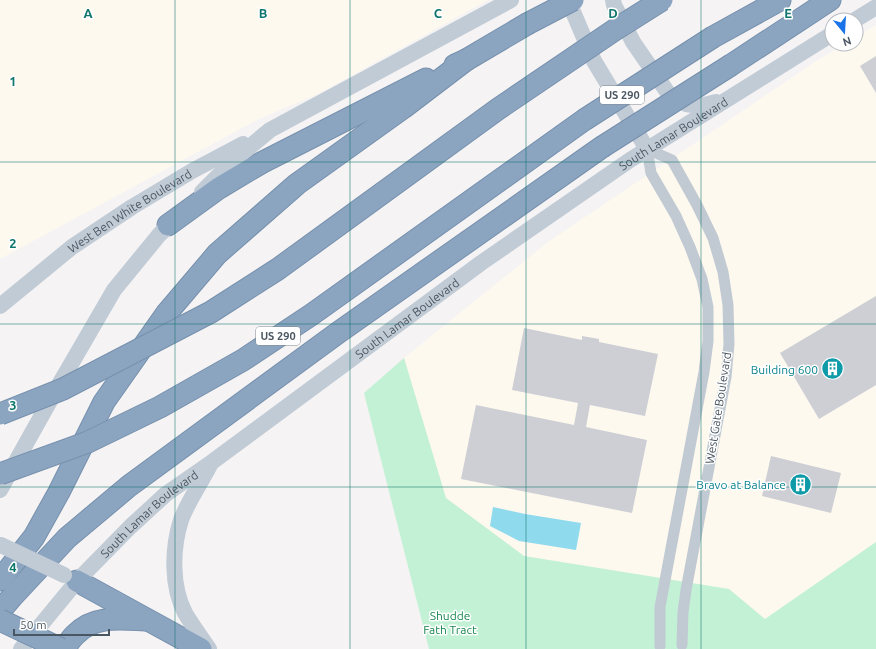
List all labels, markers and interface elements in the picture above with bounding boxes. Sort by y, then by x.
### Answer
text: A [83,6,93,20]
text: B [259,6,268,20]
text: C [434,6,443,20]
text: D [608,6,618,20]
text: E [784,6,792,20]
north arrow [824,12,864,52]
text: N [841,35,853,48]
text: 1 [9,74,17,88]
road number: US 290 [600,86,644,104]
street label: South Lamar Boulevard [616,94,730,172]
street label: West Ben White Boulevard [65,167,193,255]
text: 2 [9,236,17,250]
street label: South Lamar Boulevard [353,275,461,360]
road number: US 290 [256,327,300,345]
street label: West Gate Boulevard [703,351,733,465]
building icon: Building 600 [820,356,846,382]
place label: Building 600 [751,363,818,376]
text: 3 [9,398,17,412]
street label: South Lamar Boulevard [98,467,200,560]
building icon: Bravo at Balance [788,471,814,497]
place label: Bravo at Balance [696,478,786,491]
text: 4 [9,560,17,574]
park label: Shudde Fath Tract [423,609,477,636]
scale bar [14,611,109,637]
text: 50 m [20,618,47,631]

